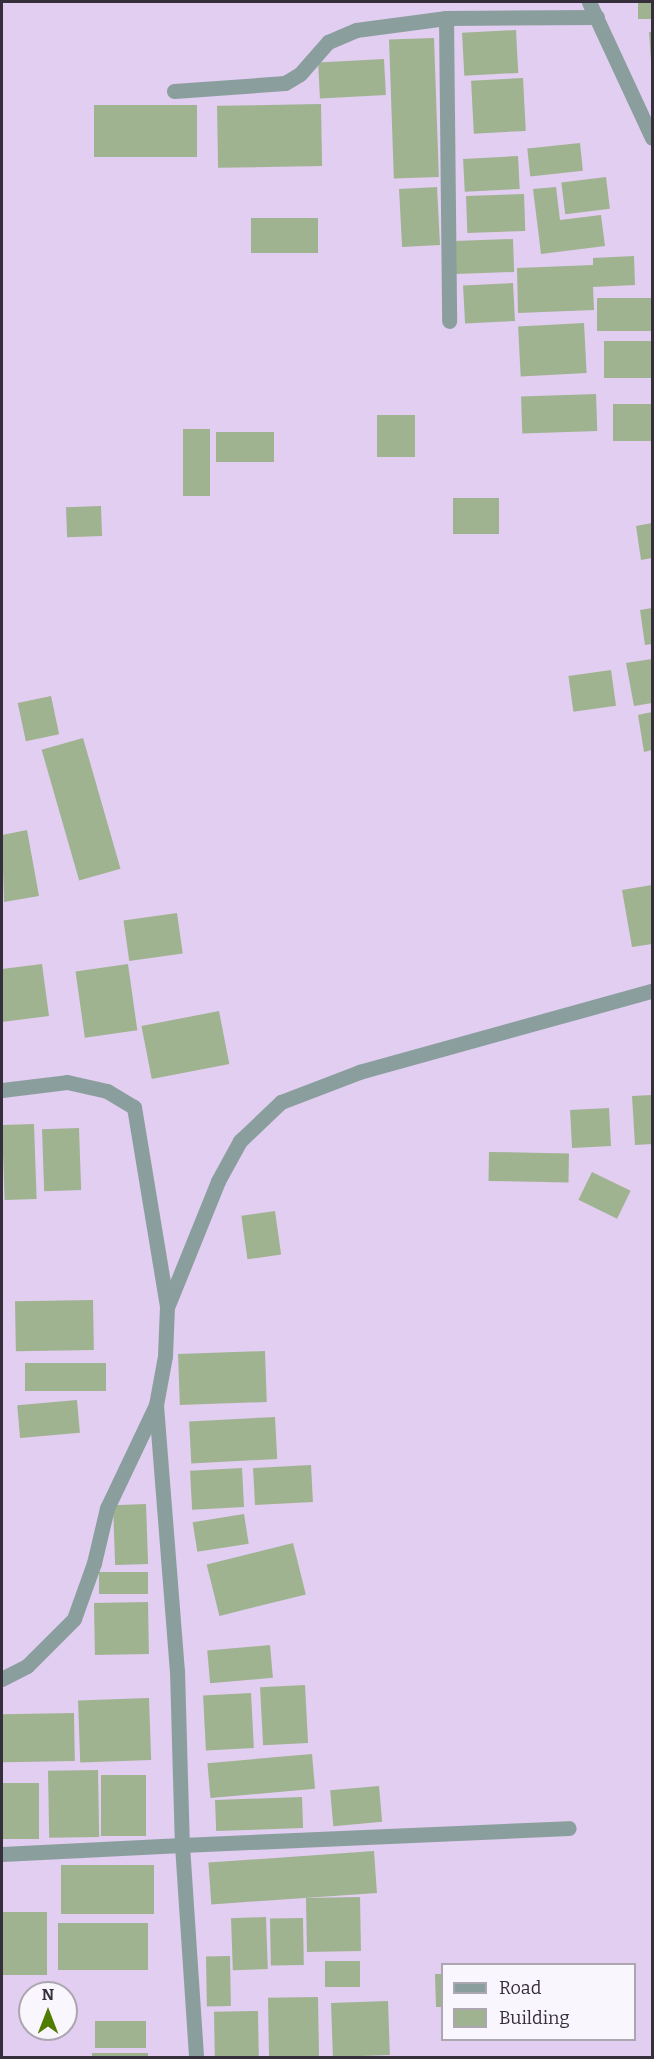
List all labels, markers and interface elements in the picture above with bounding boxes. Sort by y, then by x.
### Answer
legend [441,1963,636,2041]
text: Road [499,1977,541,1999]
north arrow [18,1981,78,2041]
text: N [42,1985,54,2004]
text: Building [499,2007,570,2029]

